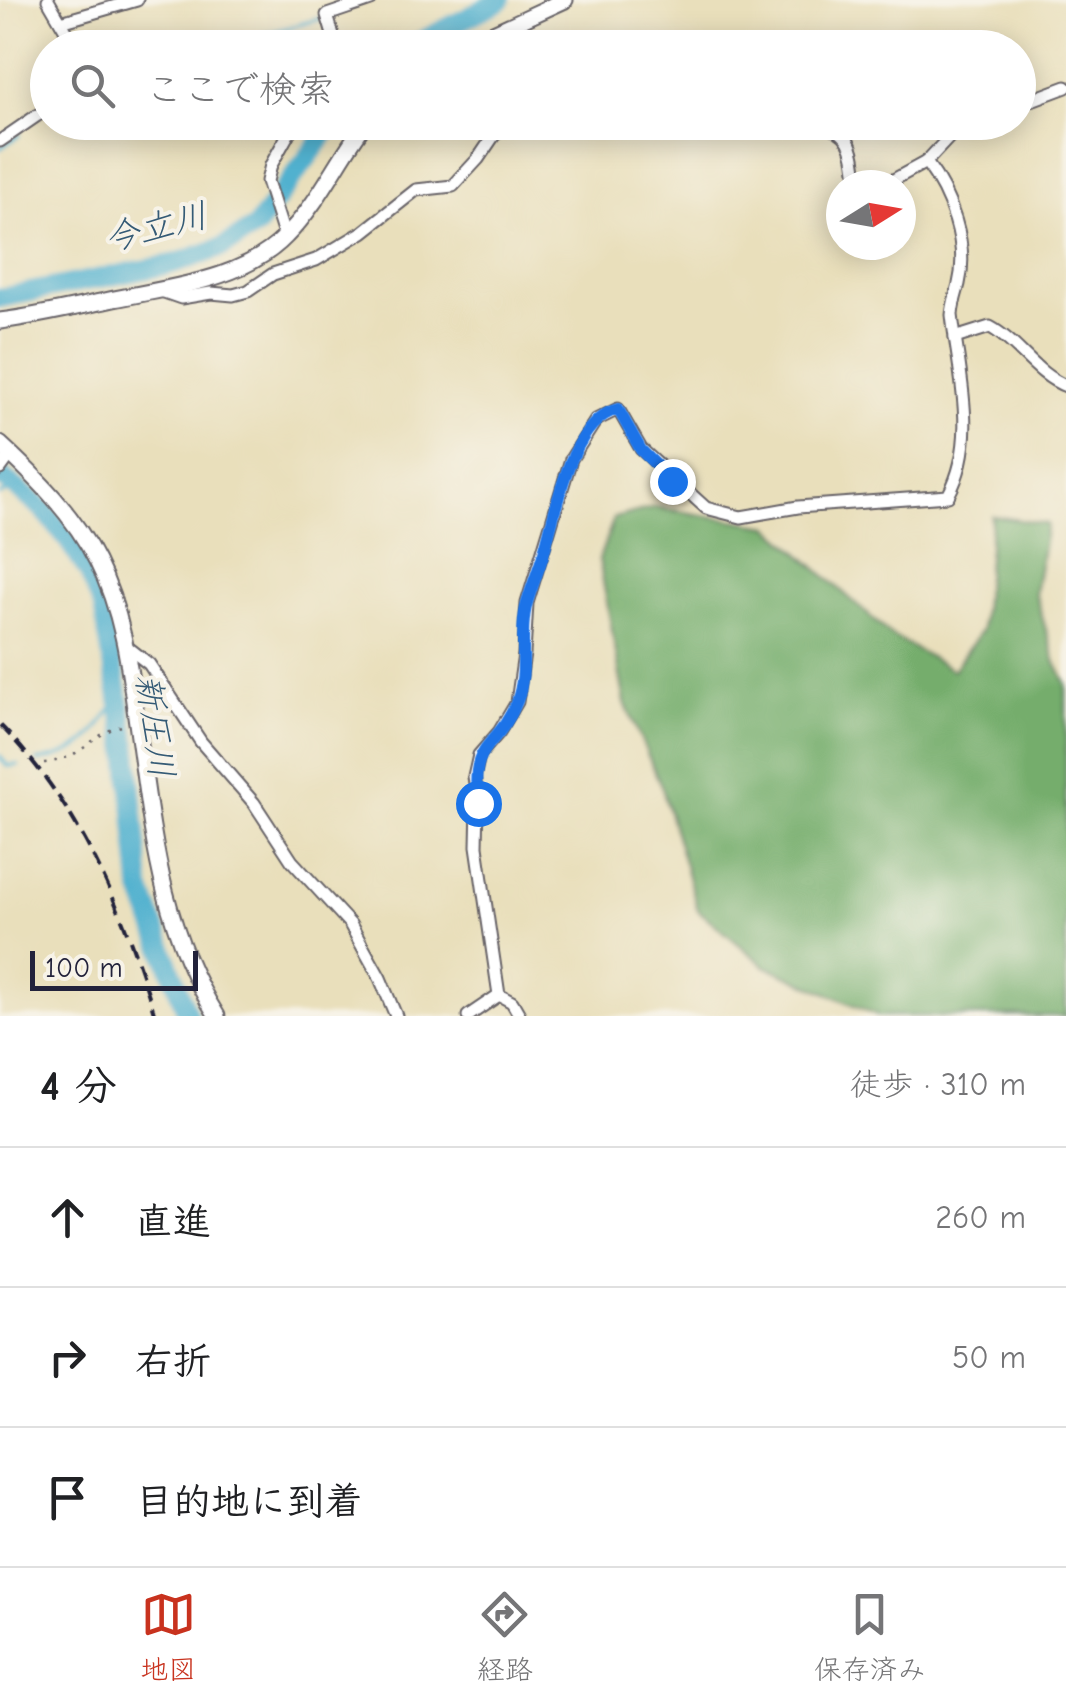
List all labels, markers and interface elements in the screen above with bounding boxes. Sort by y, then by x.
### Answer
search box [30,30,1036,140]
icon: search [65,58,120,113]
text: ここで検索 [145,68,335,112]
north arrow [826,170,916,260]
water label: 今立川 [100,194,212,260]
route end [650,459,696,505]
water label: 新圧川 [127,671,183,781]
route start [456,781,502,827]
scale bar [30,946,198,990]
text: 100 m [45,952,123,984]
text: 4 分 [40,1062,117,1111]
text: 徒歩 · 310 m [849,1066,1026,1103]
icon: ahead [40,1190,95,1245]
text: 260 m [935,1199,1026,1236]
text: 直進 [135,1200,211,1244]
icon: right [40,1330,95,1385]
text: 50 m [952,1339,1026,1376]
text: 右折 [135,1340,211,1384]
icon: arrive [40,1470,95,1525]
text: 目的地に到着 [135,1480,363,1524]
tab: 地図 [140,1587,196,1687]
tab: 経路 [477,1587,533,1687]
tab: 保存済み [814,1587,926,1687]

